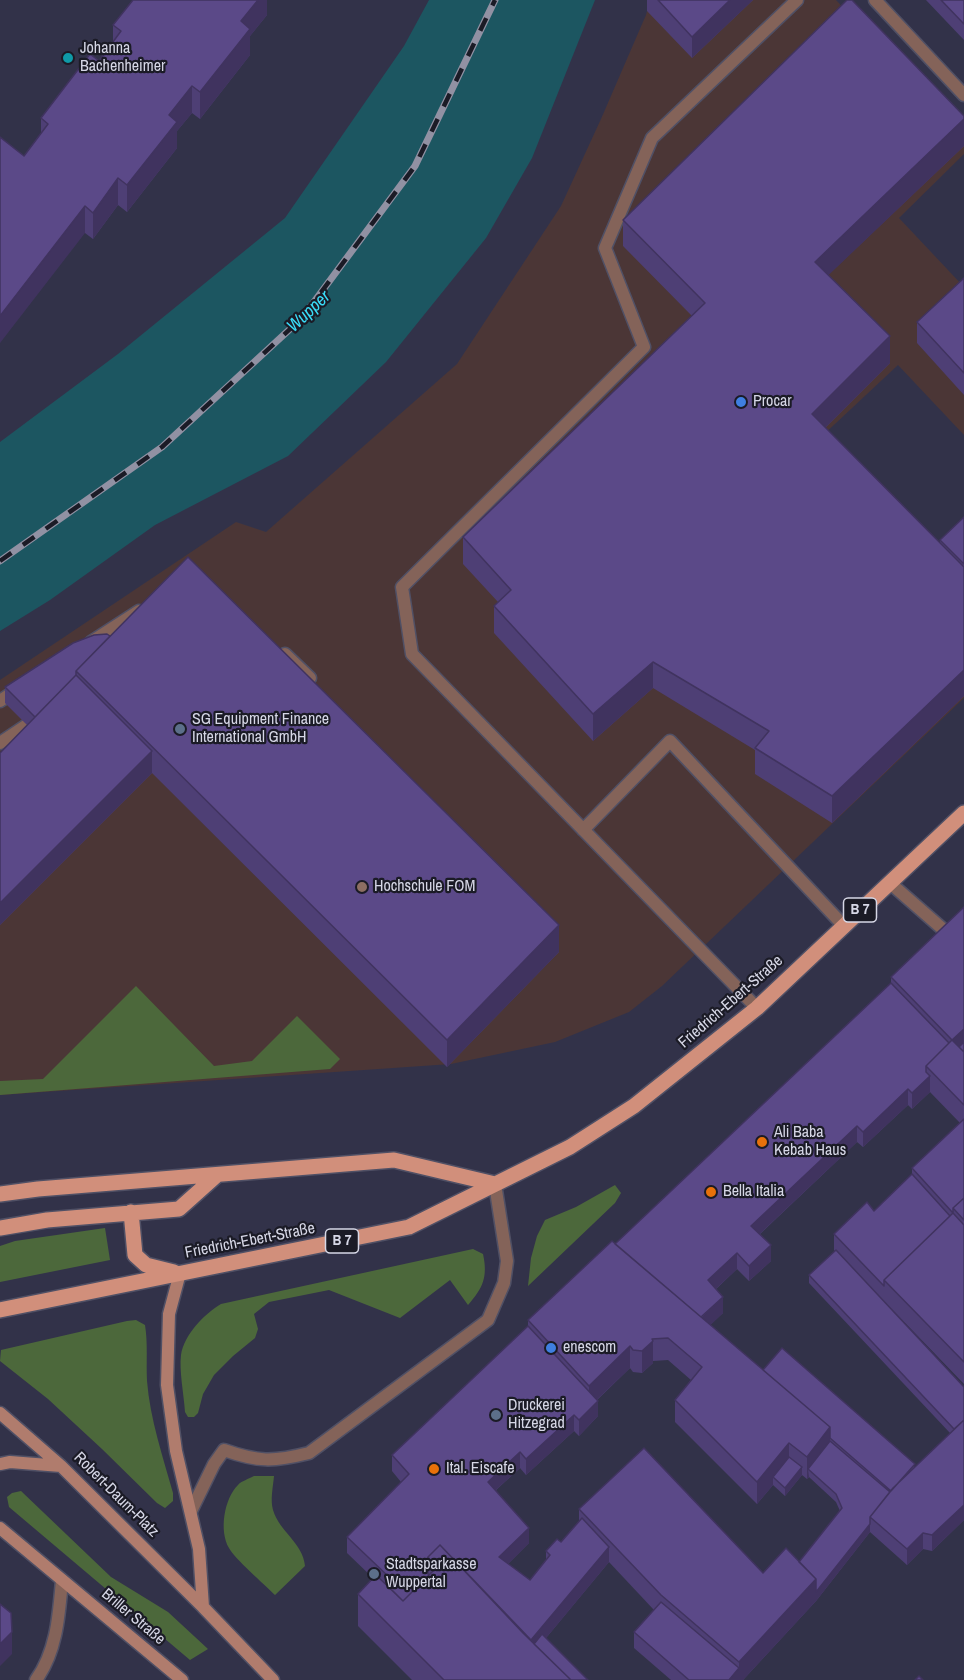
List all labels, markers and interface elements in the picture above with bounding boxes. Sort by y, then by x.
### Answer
place label: Johanna Bachenheimer [80,39,165,77]
marker: Johanna Bachenheimer [61,51,75,65]
water label: Wupper [283,287,335,337]
place label: Procar [753,392,792,412]
marker: Procar [734,395,748,409]
place label: SG Equipment Finance International GmbH [192,710,329,748]
marker: SG Equipment Finance International GmbH [173,722,187,736]
place label: Hochschule FOM [374,877,475,897]
marker: Hochschule FOM [355,880,369,894]
road number: B 7 [844,898,876,922]
street label: Friedrich-Ebert-Straße [675,951,787,1053]
place label: Ali Baba Kebab Haus [774,1123,846,1161]
marker: Ali Baba Kebab Haus [755,1135,769,1149]
place label: Bella Italia [723,1182,784,1202]
marker: Bella Italia [704,1185,718,1199]
street label: Friedrich-Ebert-Straße [183,1219,317,1263]
road number: B 7 [326,1229,358,1253]
place label: enescom [563,1338,616,1358]
marker: enescom [544,1341,558,1355]
place label: Druckerei Hitzegrad [508,1396,565,1434]
marker: Druckerei Hitzegrad [489,1408,503,1422]
street label: Robert-Daum-Platz [70,1449,162,1541]
place label: Ital. Eiscafe [446,1459,515,1479]
marker: Ital. Eiscafe [427,1462,441,1476]
place label: Stadtsparkasse Wuppertal [386,1555,476,1593]
marker: Stadtsparkasse Wuppertal [367,1567,381,1581]
street label: Briller Straße [97,1585,169,1649]

